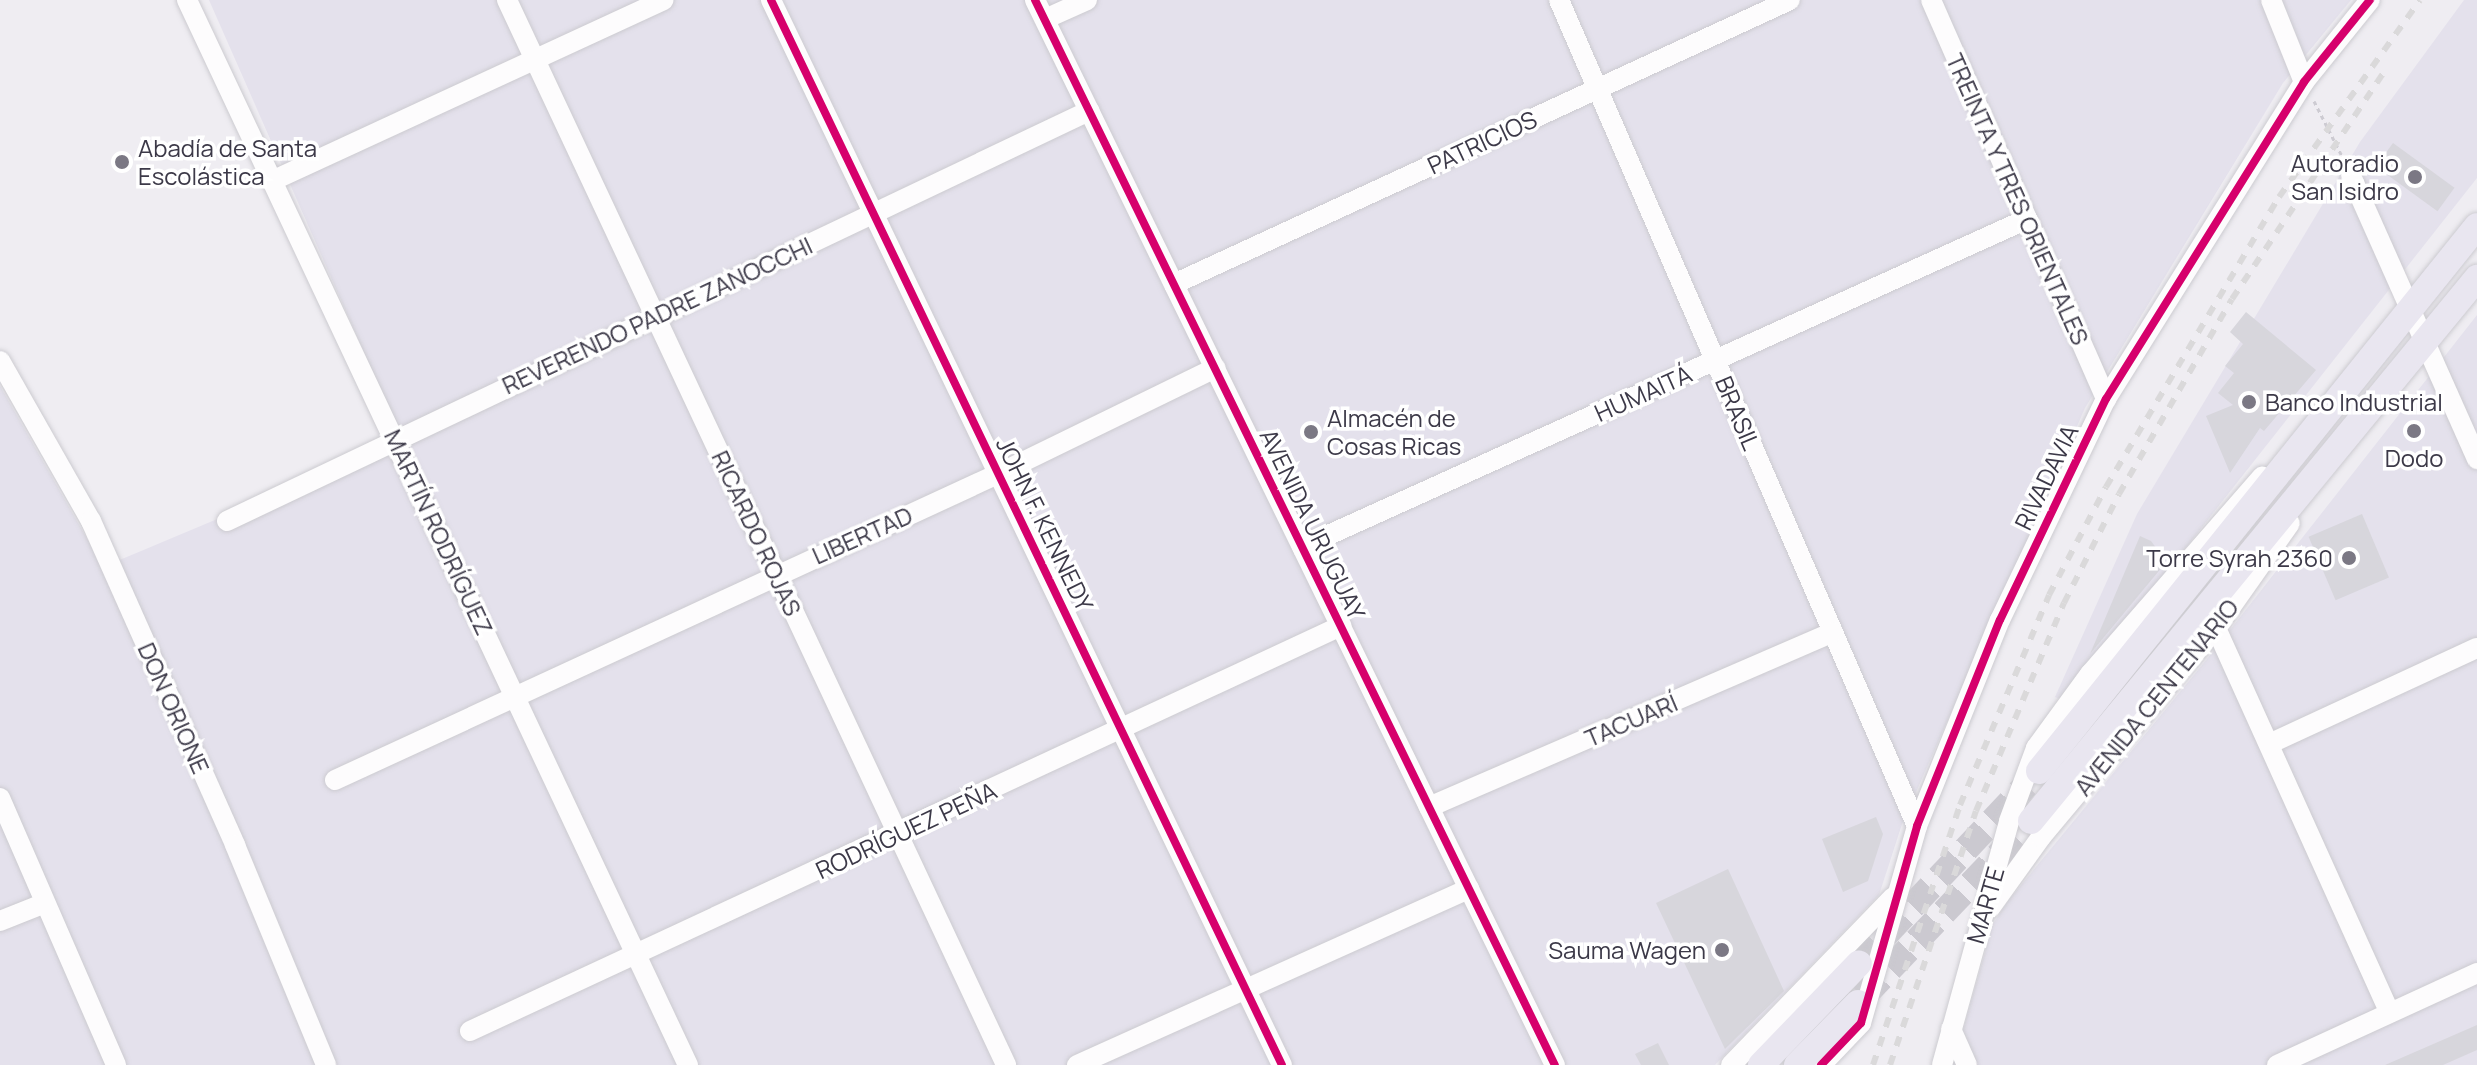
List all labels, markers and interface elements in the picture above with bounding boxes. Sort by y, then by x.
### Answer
street label: TREINTA Y TRES ORIENTALES [1940,49,2096,349]
street label: PATRICIOS [1423,104,1541,180]
place label: Abadía de Santa Escolástica [138,134,317,190]
place label: Autoradio San Isidro [2291,149,2399,205]
marker: Abadía de Santa Escolástica [113,153,131,171]
marker: Autoradio San Isidro [2406,168,2424,186]
street label: REVERENDO PADRE ZANOCCHI [497,230,817,400]
street label: HUMAITÁ [1590,359,1696,427]
street label: BRASIL [1710,372,1766,454]
place label: Banco Industrial [2265,388,2443,416]
marker: Banco Industrial [2240,393,2258,411]
place label: Almacén de Cosas Ricas [1327,404,1461,460]
street label: RIVADAVIA [2008,420,2084,534]
marker: Dodo [2405,422,2423,440]
marker: Almacén de Cosas Ricas [1302,423,1320,441]
street label: AVENIDA URUGUAY [1254,424,1372,624]
street label: MARTÍN RODRÍGUEZ [379,425,499,639]
street label: JOHN F. KENNEDY [991,433,1099,615]
place label: Dodo [2385,444,2443,472]
street label: RICARDO ROJAS [706,446,808,620]
street label: LIBERTAD [807,500,917,570]
place label: Torre Syrah 2360 [2146,544,2333,572]
marker: Torre Syrah 2360 [2340,549,2358,567]
street label: AVENIDA CENTENARIO [2068,593,2244,801]
street label: DON ORIONE [132,638,216,778]
street label: TACUARÍ [1580,688,1682,752]
street label: RODRÍGUEZ PEÑA [811,776,1001,884]
street label: MARTE [1960,863,2010,947]
place label: Sauma Wagen [1548,936,1706,964]
marker: Sauma Wagen [1713,941,1731,959]

